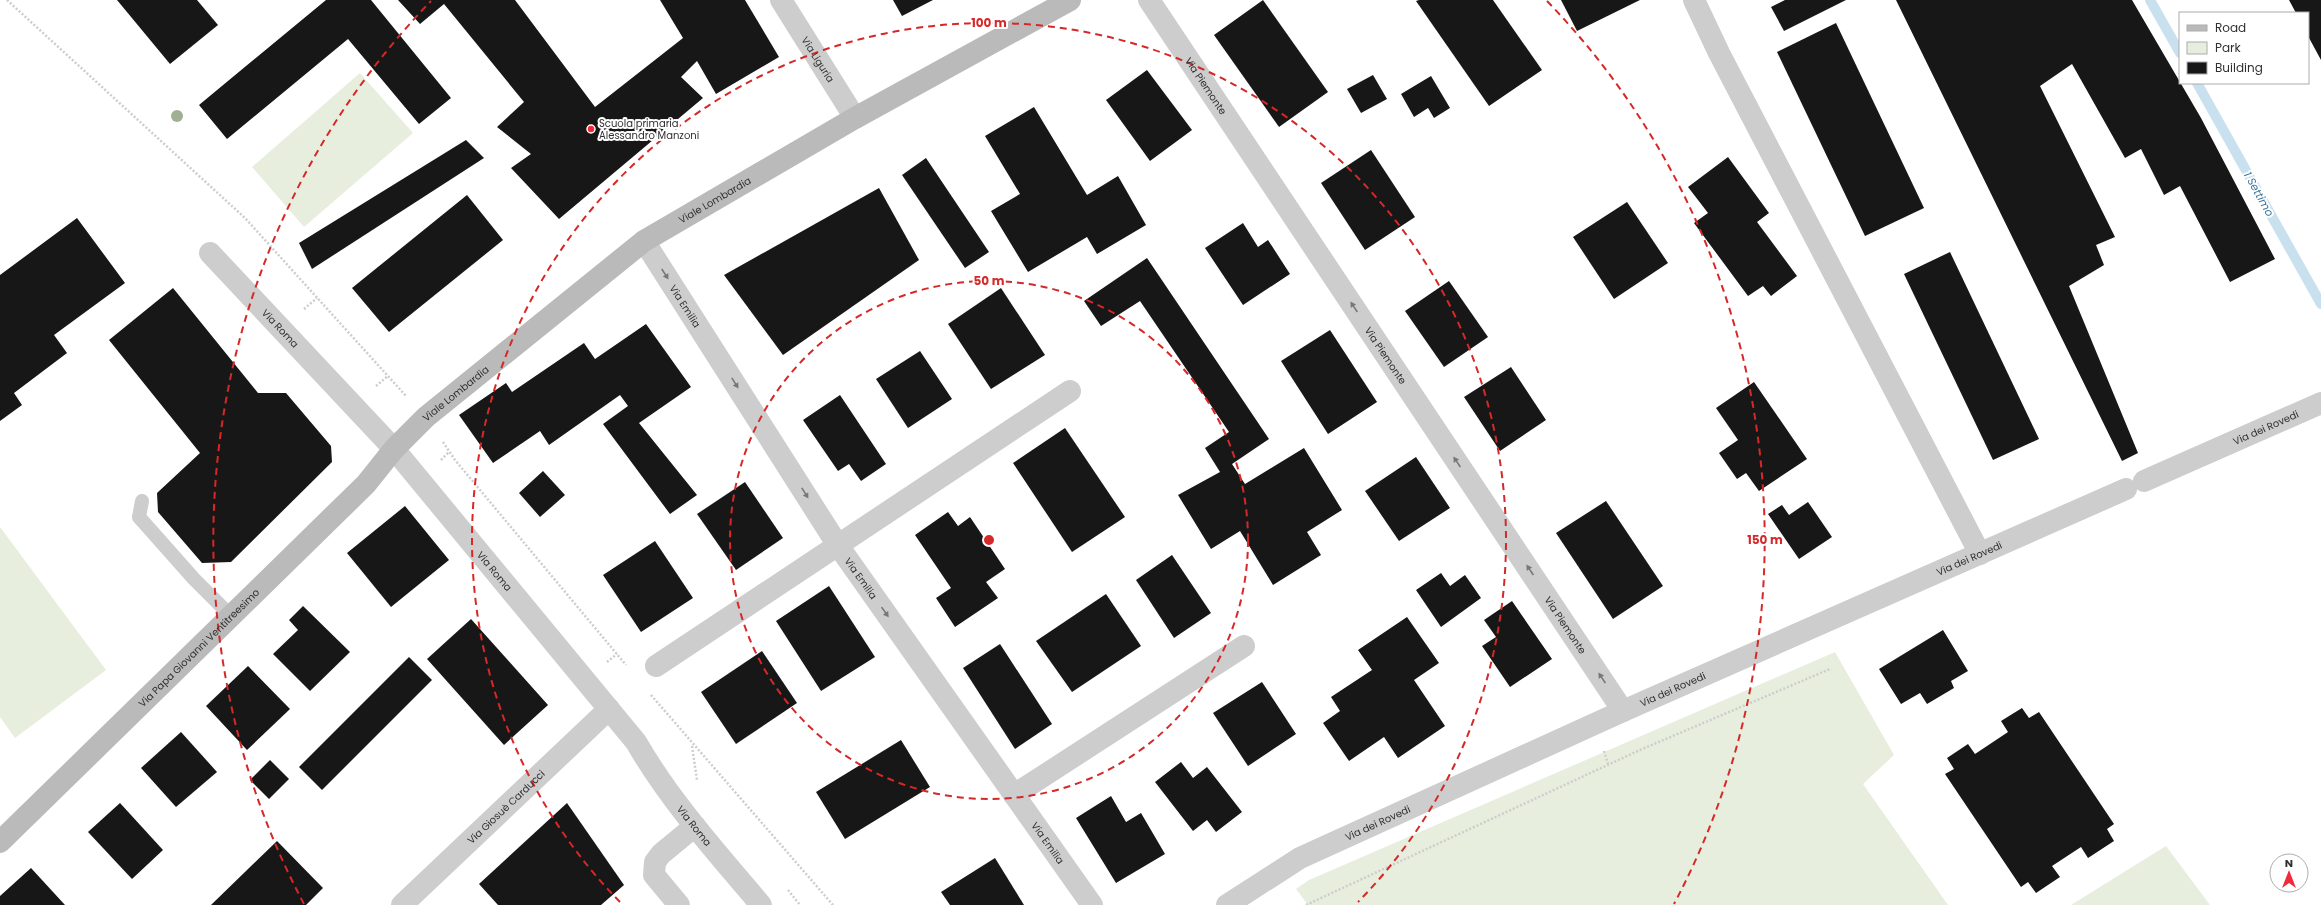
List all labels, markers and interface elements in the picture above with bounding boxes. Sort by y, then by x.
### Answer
legend [2179,12,2309,84]
text: 100 m [971,14,1007,31]
text: Road [2215,19,2246,36]
street label: Via Liguria [798,33,838,85]
text: Park [2215,39,2242,56]
street label: Via Piemonte [1182,54,1231,117]
text: Building [2215,59,2263,76]
place label: Scuola primaria Alessandro Manzoni [599,116,699,143]
marker: Scuola primaria Alessandro Manzoni [586,124,596,134]
water label: 1 Settimo [2240,169,2278,219]
street label: Viale Lombardia [676,173,754,227]
one-way arrow [662,268,669,279]
text: 50 m [974,272,1005,289]
street label: Via Emilia [666,282,705,330]
one-way arrow [1350,302,1358,312]
street label: Via Roma [259,305,302,351]
street label: Via Piemonte [1361,324,1410,387]
street label: Viale Lombardia [419,362,492,425]
one-way arrow [731,378,739,388]
street label: Via dei Rovedi [2230,406,2301,448]
one-way arrow [1454,456,1461,468]
one-way arrow [801,487,808,499]
text: 150 m [1747,531,1783,548]
centre of rings [982,533,996,547]
street label: Via dei Rovedi [1934,537,2004,579]
street label: Via Roma [474,548,516,594]
street label: Via Emilia [841,554,881,602]
one-way arrow [1526,565,1534,575]
street label: Via Papa Giovanni Ventitreesimo [135,585,263,710]
street label: Via Piemonte [1541,593,1590,657]
one-way arrow [881,607,889,618]
street label: Via dei Rovedi [1637,668,1708,710]
one-way arrow [1598,673,1606,683]
street label: Via Giosuè Carducci [464,766,548,847]
street label: Via dei Rovedi [1342,801,1413,844]
street label: Via Roma [674,802,715,849]
street label: Via Emilia [1028,819,1068,867]
north arrow [2269,853,2309,893]
text: N [2285,855,2293,871]

